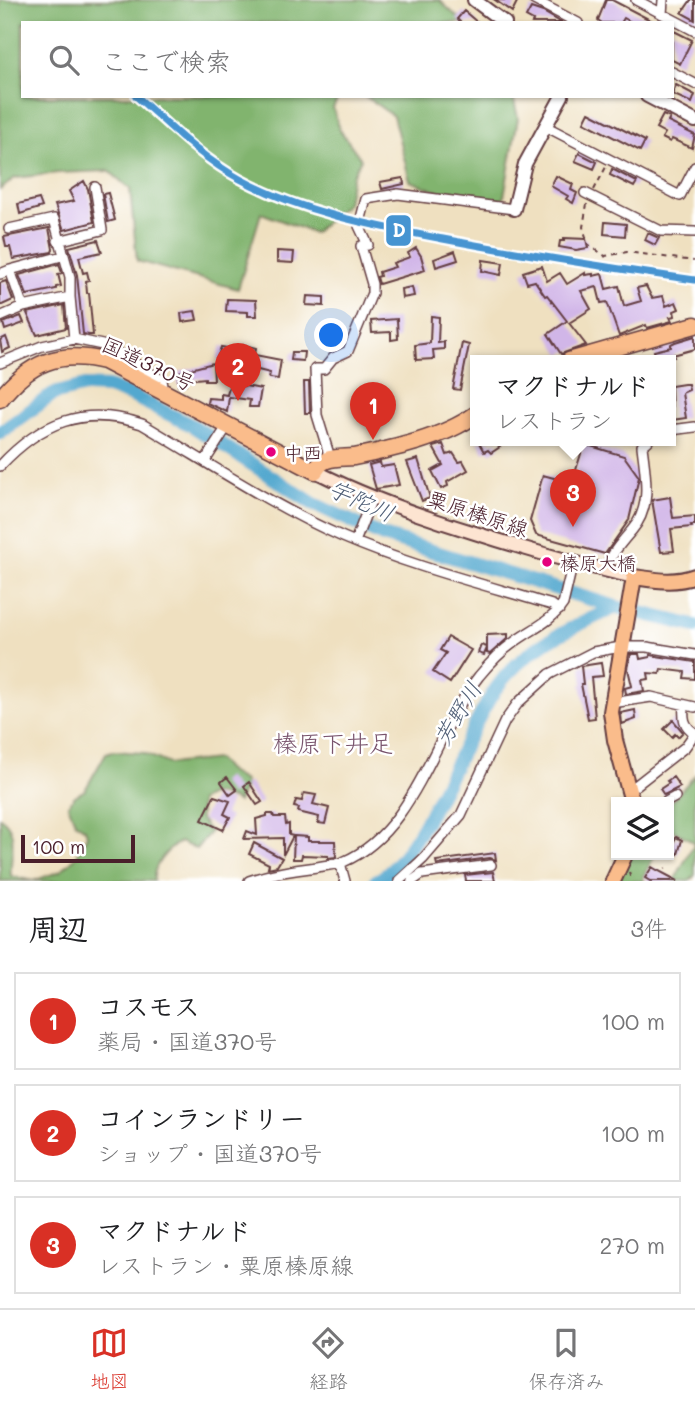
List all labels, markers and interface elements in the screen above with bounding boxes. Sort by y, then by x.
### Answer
search box [21,21,674,98]
icon: search [45,41,83,79]
text: ここで検索 [101,44,231,78]
line badge: D [385,214,412,247]
text: D [392,217,406,242]
your location [314,318,348,352]
street label: 国道370号 [98,330,200,396]
pin: 2 [215,343,261,401]
popup [470,355,676,446]
text: マクドナルド [496,368,650,402]
pin: 1 [350,382,396,440]
text: レストラン [496,405,612,435]
place label: 中西 [284,440,322,465]
marker: 中西 [264,445,278,459]
pin: 3 [550,469,596,527]
water label: 宇陀川 [324,472,400,528]
street label: 粟原榛原線 [424,484,532,542]
place label: 榛原大橋 [560,550,636,575]
marker: 榛原大橋 [540,555,554,569]
water label: 芳野川 [426,676,488,750]
district label: 榛原下井足 [273,727,393,758]
map controls [611,797,674,860]
button: layers [611,797,674,860]
scale bar [21,832,135,864]
text: 100 m [32,834,85,859]
text: 周辺 [28,908,88,948]
text: 3件 [631,913,667,943]
text: コスモス [97,989,200,1023]
text: 1 [48,1006,58,1036]
text: 100 m [601,1006,665,1036]
text: 薬局 · 国道370号 [97,1026,277,1056]
text: コインランドリー [97,1101,305,1135]
text: 2 [47,1118,59,1148]
text: 100 m [601,1118,665,1148]
text: ショップ · 国道370号 [97,1138,322,1168]
text: マクドナルド [97,1213,252,1247]
text: 3 [46,1230,60,1260]
text: 270 m [600,1230,665,1260]
text: レストラン · 粟原榛原線 [97,1250,354,1280]
tab: 地図 [90,1324,129,1393]
tab: 経路 [309,1324,348,1393]
tab: 保存済み [528,1324,605,1393]

